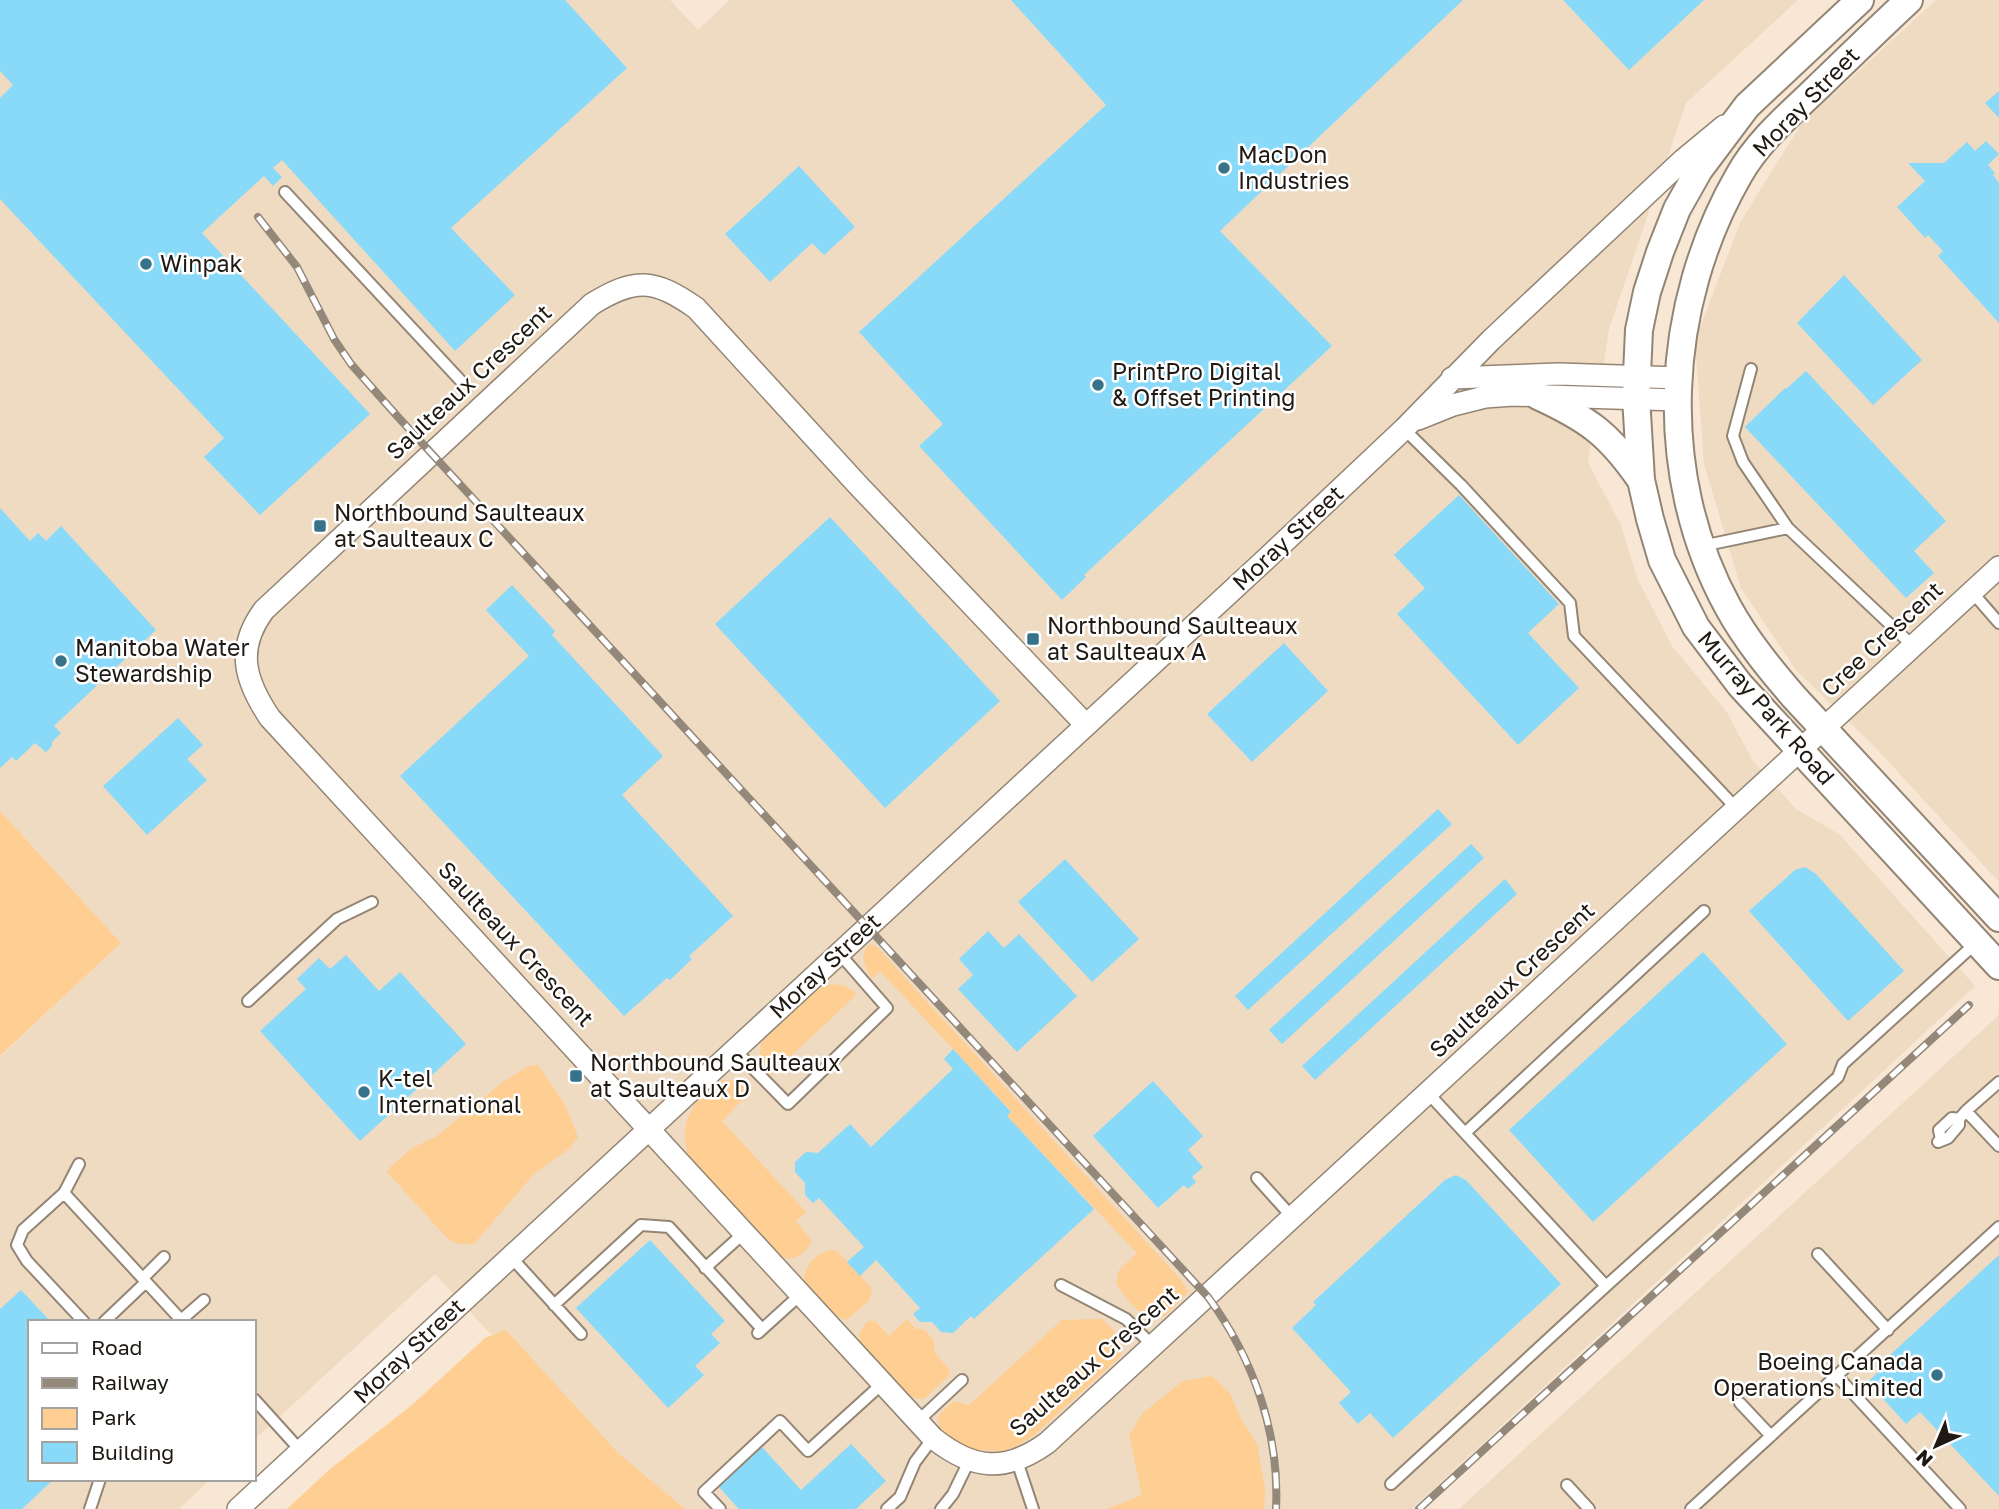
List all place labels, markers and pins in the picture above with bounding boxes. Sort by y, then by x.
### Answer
place label: MacDon Industries [1238,140,1349,194]
marker: MacDon Industries [1216,160,1232,176]
place label: Winpak [160,249,243,277]
marker: Winpak [138,256,154,272]
place label: PrintPro Digital & Offset Printing [1112,357,1295,411]
marker: PrintPro Digital & Offset Printing [1090,377,1106,393]
place label: Northbound Saulteaux at Saulteaux C [334,498,585,552]
marker: Northbound Saulteaux at Saulteaux C [312,518,328,534]
place label: Northbound Saulteaux at Saulteaux A [1047,611,1298,665]
marker: Northbound Saulteaux at Saulteaux A [1025,631,1041,647]
place label: Manitoba Water Stewardship [75,633,249,687]
marker: Manitoba Water Stewardship [53,653,69,669]
place label: Northbound Saulteaux at Saulteaux D [590,1048,841,1102]
place label: K-tel International [378,1064,521,1118]
marker: Northbound Saulteaux at Saulteaux D [568,1068,584,1084]
marker: K-tel International [356,1084,372,1100]
place label: Boeing Canada Operations Limited [1713,1347,1923,1401]
marker: Boeing Canada Operations Limited [1929,1367,1945,1383]

